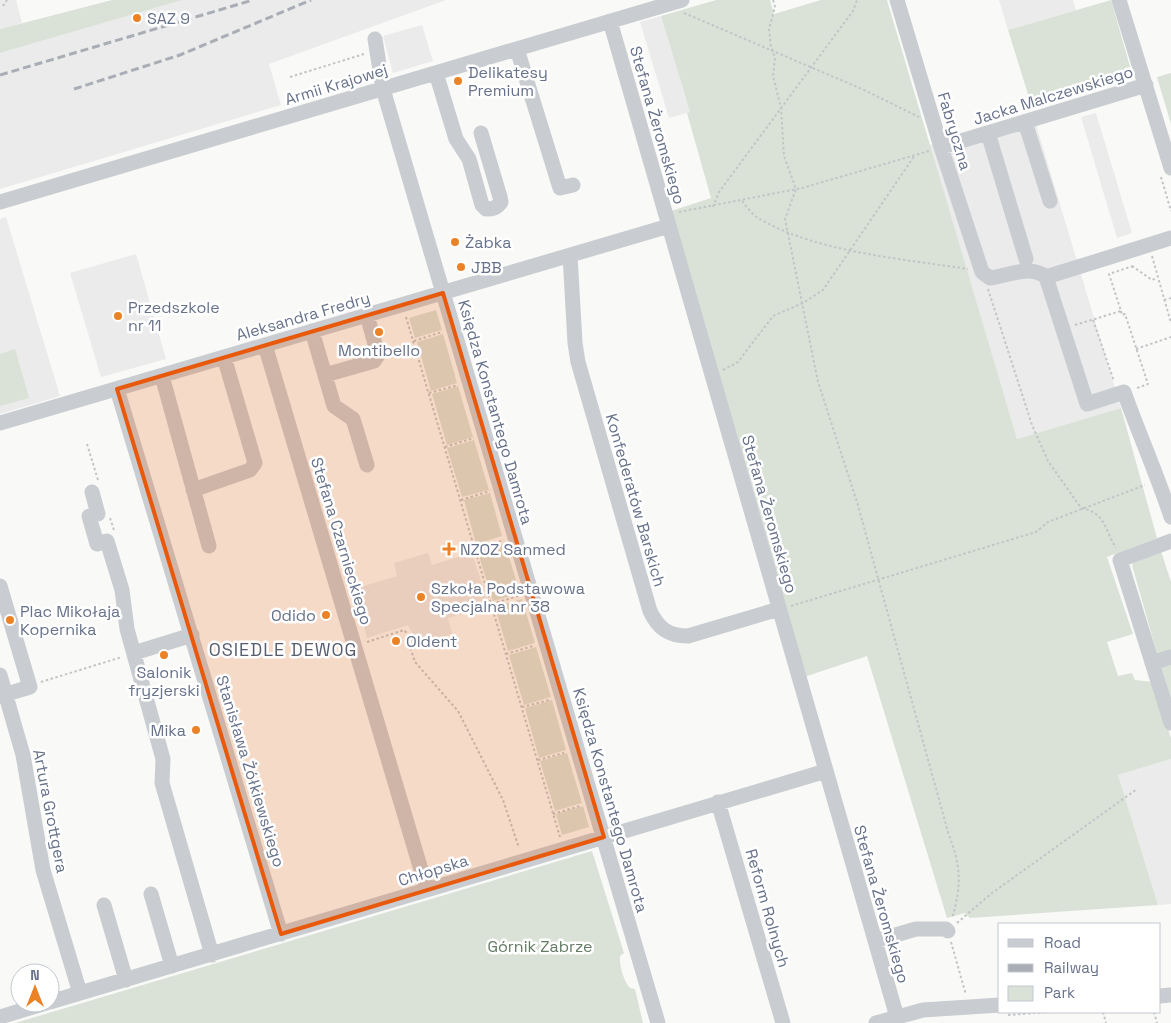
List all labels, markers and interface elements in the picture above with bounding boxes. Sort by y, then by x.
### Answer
place label: SAZ 9 [147,8,190,29]
marker: SAZ 9 [131,12,143,24]
street label: Stefana Żeromskiego [625,44,690,207]
street label: Armii Krajowej [282,59,390,110]
street label: Jacka Malczewskiego [971,61,1136,130]
place label: Delikatesy Premium [468,62,548,101]
marker: Delikatesy Premium [452,75,464,87]
street label: Fabryczna [933,90,976,173]
place label: Żabka [465,232,511,253]
marker: Żabka [449,236,461,248]
place label: JBB [471,257,502,278]
marker: JBB [455,261,467,273]
street label: Aleksandra Fredry [234,287,373,346]
place label: Przedszkole nr 11 [128,297,220,336]
street label: Księdza Konstantego Damrota [453,297,538,527]
marker: Przedszkole nr 11 [112,310,124,322]
marker: Montibello [373,326,385,338]
place label: Montibello [338,340,420,361]
street label: Konfederatów Barskich [601,411,670,589]
street label: Stefana Żeromskiego [737,433,802,596]
street label: Stefana Czarnieckiego [306,455,377,627]
place label: NZOZ Sanmed [460,539,566,560]
marker: NZOZ Sanmed [442,542,456,556]
place label: Szkoła Podstawowa Specjalna nr 38 [431,578,585,617]
marker: Szkoła Podstawowa Specjalna nr 38 [415,591,427,603]
place label: Plac Mikołaja Kopernika [20,601,120,640]
place label: Odido [271,605,316,626]
marker: Odido [320,609,332,621]
marker: Plac Mikołaja Kopernika [4,614,16,626]
place label: Oldent [406,631,457,652]
marker: Oldent [390,635,402,647]
district label: OSIEDLE DEWOG [209,638,357,661]
marker: Salonik fryzjerski [158,649,170,661]
place label: Salonik fryzjerski [128,662,200,701]
street label: Stanisława Żółkiewskiego [211,673,290,870]
street label: Księdza Konstantego Damrota [568,685,653,915]
place label: Mika [151,720,186,741]
marker: Mika [190,724,202,736]
street label: Artura Grottgera [28,747,73,875]
street label: Stefana Żeromskiego [849,823,914,986]
street label: Reform Rolnych [741,846,794,970]
street label: Chłopska [396,850,471,891]
legend [998,923,1161,1013]
text: Road [1044,933,1081,952]
park label: Górnik Zabrze [487,936,593,957]
text: Railway [1044,958,1099,977]
north arrow [10,963,60,1013]
text: N [30,966,40,984]
text: Park [1044,983,1075,1002]

